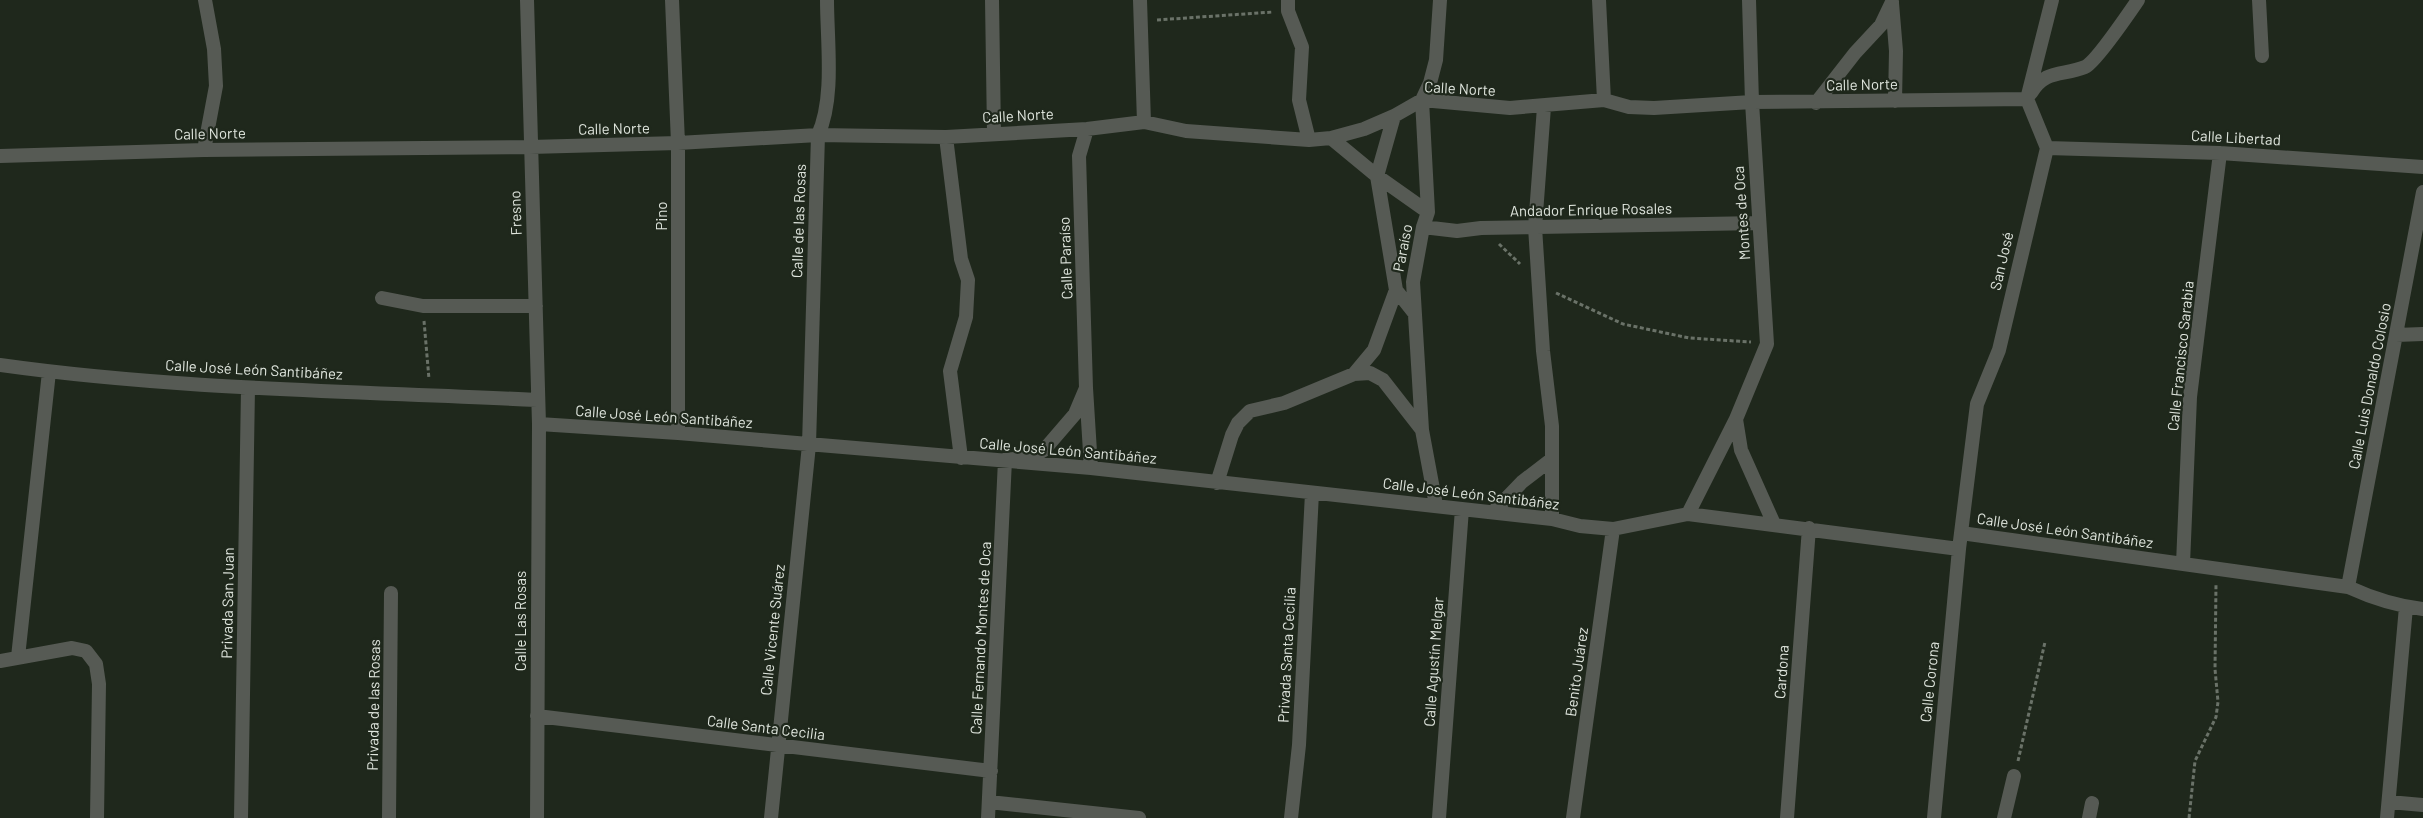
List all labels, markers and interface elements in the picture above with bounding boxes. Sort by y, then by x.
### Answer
street label: Calle Norte [1826,74,1898,94]
street label: Calle Norte [1424,77,1496,99]
street label: Calle Norte [982,104,1054,126]
street label: Calle Norte [578,118,650,138]
street label: Calle Norte [174,123,246,143]
street label: Calle Libertad [2191,126,2281,148]
street label: Calle de las Rosas [787,163,809,278]
street label: Montes de Oca [1729,165,1753,261]
street label: Fresno [505,190,525,236]
street label: Andador Enrique Rosales [1510,199,1672,219]
street label: Pino [652,202,670,230]
street label: Calle Paraíso [1055,216,1075,300]
street label: Paraíso [1389,222,1415,273]
street label: San José [1986,230,2016,292]
street label: Calle Francisco Sarabia [2163,280,2197,432]
street label: Calle Luis Donaldo Colosio [2344,301,2394,471]
street label: Calle José León Santibáñez [165,355,344,383]
street label: Calle José León Santibáñez [575,401,754,431]
street label: Calle José León Santibáñez [979,433,1158,467]
street label: Calle José León Santibáñez [1382,473,1561,513]
street label: Calle José León Santibáñez [1976,509,2155,551]
street label: Calle Fernando Montes de Oca [966,541,994,735]
street label: Privada San Juan [217,547,237,659]
street label: Calle Vicente Suárez [756,563,788,696]
street label: Calle Las Rosas [511,571,529,671]
street label: Privada Santa Cecilia [1273,587,1299,723]
street label: Calle Agustín Melgar [1420,596,1447,727]
street label: Benito Juárez [1561,626,1591,718]
street label: Privada de las Rosas [363,639,383,771]
street label: Calle Corona [1916,641,1942,723]
street label: Cardona [1770,644,1792,700]
street label: Calle Santa Cecilia [706,711,826,743]

